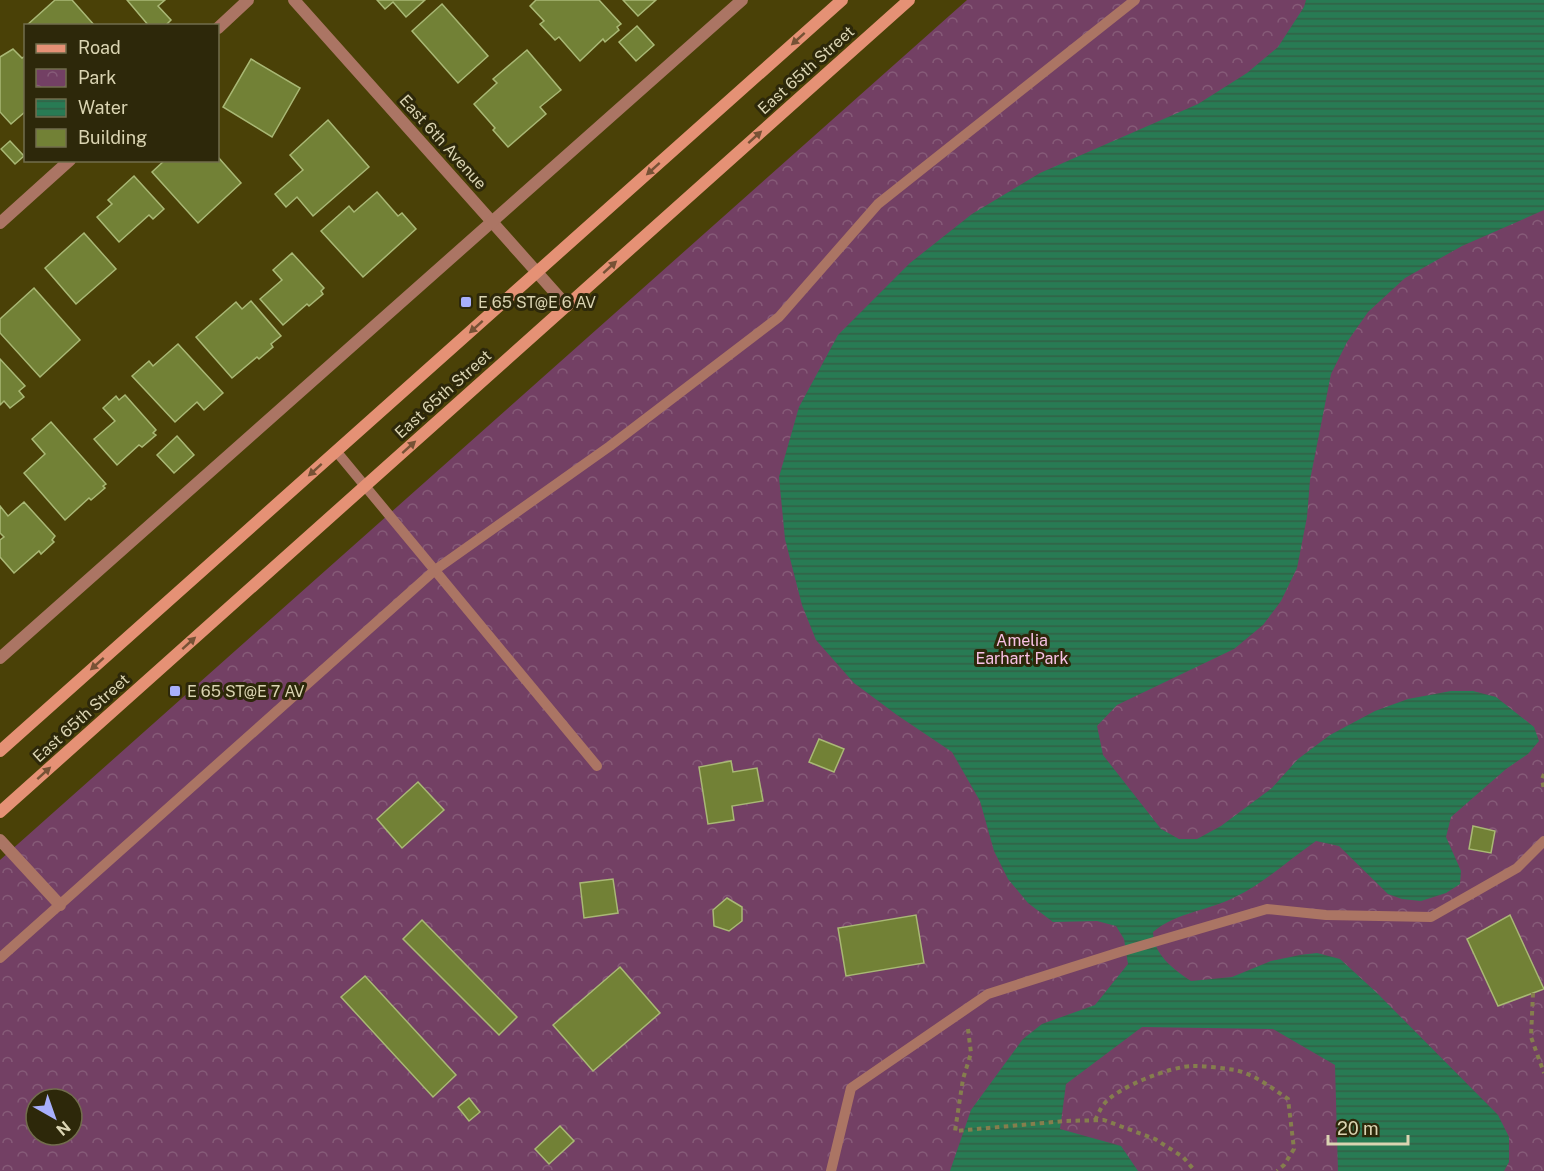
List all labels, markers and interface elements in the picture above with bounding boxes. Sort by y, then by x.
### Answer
street label: East 65th Street [754,22,858,118]
legend [24,24,219,162]
one-way arrow [791,32,806,45]
text: Road [78,37,121,58]
text: Park [78,67,116,88]
street label: East 6th Avenue [395,91,491,193]
text: Water [78,97,128,118]
text: Building [78,127,147,148]
one-way arrow [748,130,763,144]
one-way arrow [646,162,661,175]
one-way arrow [602,261,617,274]
place label: E 65 ST@E 6 AV [478,293,596,312]
marker: E 65 ST@E 6 AV [459,295,473,309]
one-way arrow [469,320,484,333]
street label: East 65th Street [391,346,495,442]
one-way arrow [401,441,416,454]
one-way arrow [308,463,323,476]
park label: Amelia Earhart Park [975,631,1069,668]
one-way arrow [181,637,196,650]
one-way arrow [90,657,105,670]
street label: East 65th Street [29,670,133,766]
place label: E 65 ST@E 7 AV [187,682,305,701]
marker: E 65 ST@E 7 AV [168,684,182,698]
one-way arrow [36,766,51,780]
north arrow [24,1087,84,1147]
scale bar [1328,1108,1408,1146]
text: N [52,1117,74,1139]
text: 20 m [1337,1118,1379,1139]

